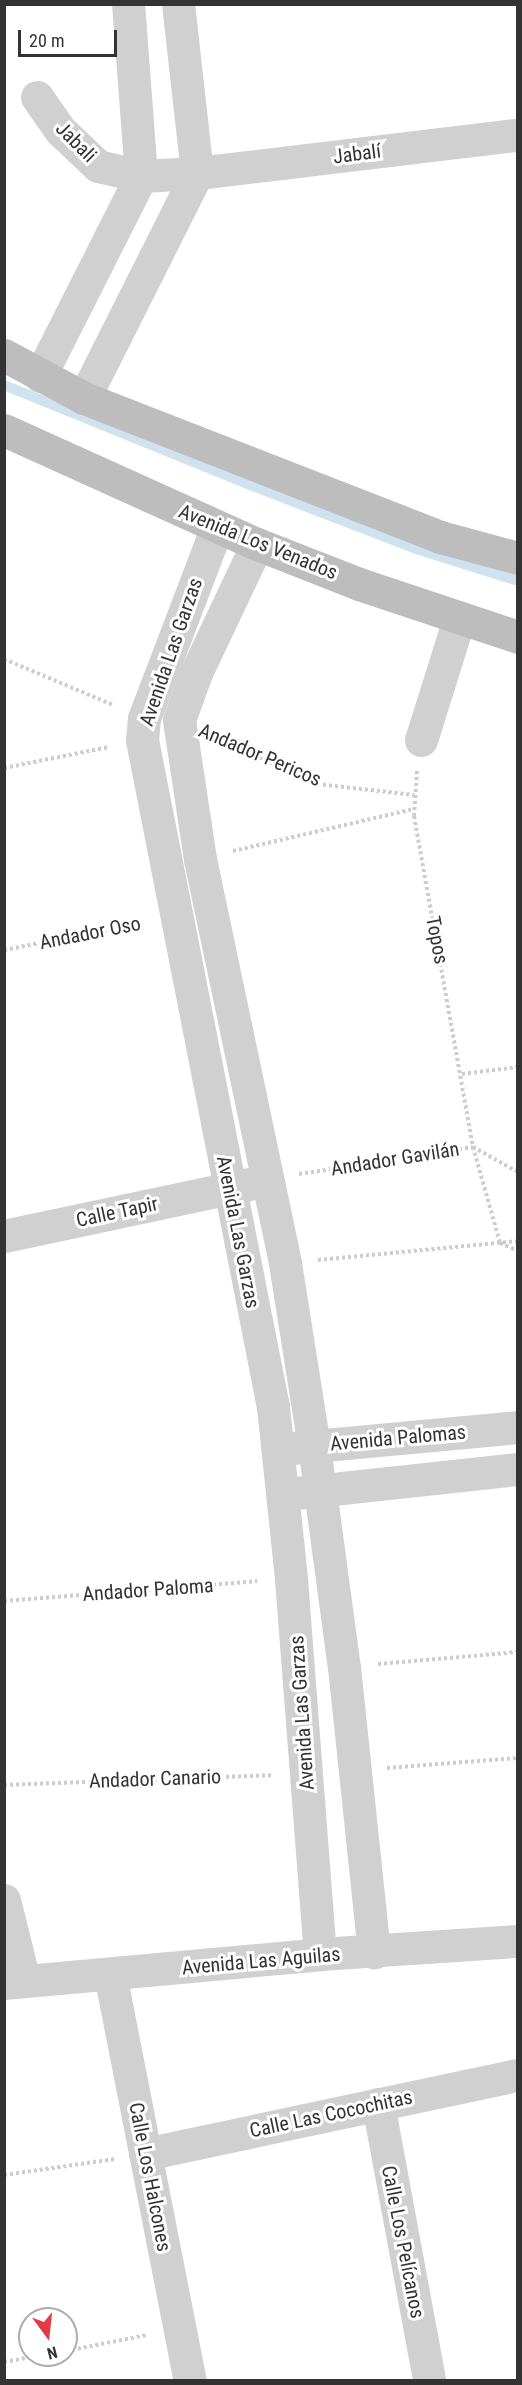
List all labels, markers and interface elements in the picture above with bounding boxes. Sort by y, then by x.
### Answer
scale bar [21,18,120,56]
text: 20 m [29,30,64,51]
street label: Jabali [51,117,101,167]
street label: Jabalí [332,139,382,169]
street label: Avenida Los Venados [175,499,341,585]
street label: Avenida Las Garzas [134,575,208,729]
street label: Andador Pericos [195,718,325,792]
street label: Andador Oso [37,911,143,955]
street label: Topos [421,914,453,966]
street label: Andador Gavilán [329,1137,461,1181]
street label: Avenida Las Garzas [211,1154,265,1310]
street label: Calle Tapir [74,1192,160,1232]
street label: Avenida Palomas [329,1420,467,1456]
street label: Andador Paloma [82,1573,214,1607]
street label: Avenida Las Garzas [285,1635,319,1791]
street label: Andador Canario [88,1765,222,1793]
street label: Avenida Las Aguilas [181,1942,341,1980]
street label: Calle Las Cocochitas [248,2085,414,2143]
street label: Calle Los Halcones [124,2100,176,2254]
street label: Calle Los Pelícanos [376,2164,430,2320]
north arrow [18,2307,78,2367]
text: N [45,2342,59,2363]

